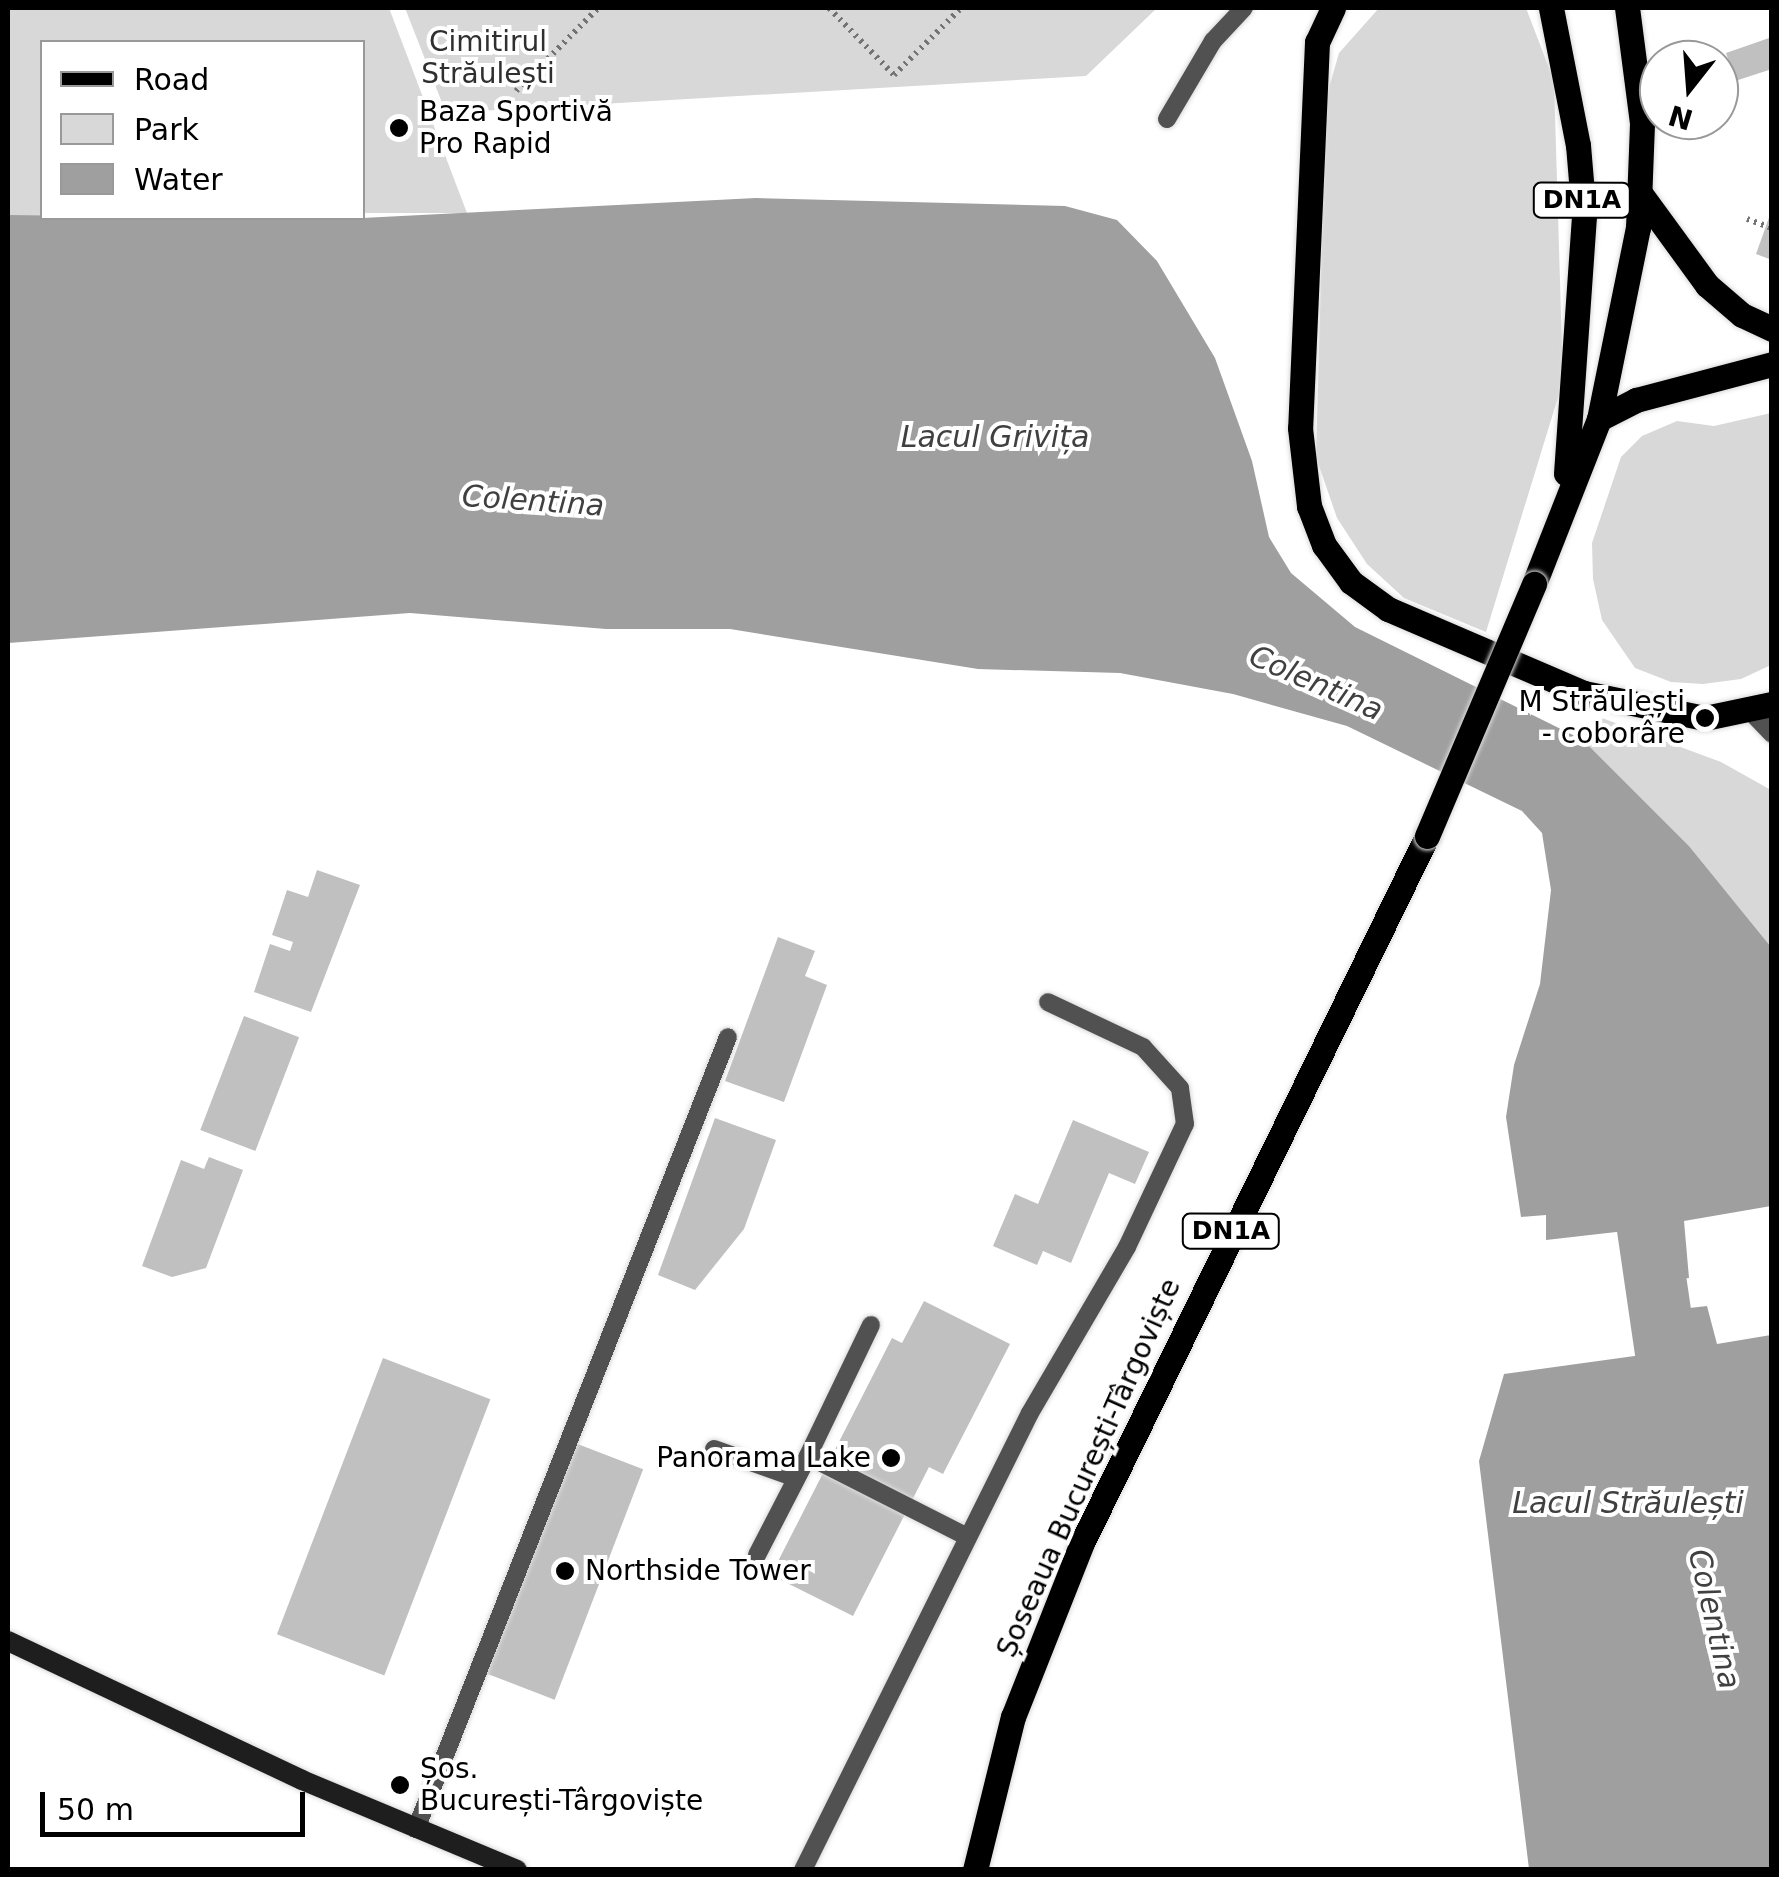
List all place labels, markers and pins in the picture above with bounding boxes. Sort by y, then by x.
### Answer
place label: Baza Sportivă Pro Rapid [419,95,613,161]
marker: Baza Sportivă Pro Rapid [388,117,410,139]
place label: M Străulești - coborâre [1518,685,1685,751]
marker: M Străulești - coborâre [1694,707,1716,729]
place label: Panorama Lake [656,1441,871,1475]
marker: Panorama Lake [880,1447,902,1469]
place label: Northside Tower [585,1554,811,1588]
marker: Northside Tower [554,1560,576,1582]
place label: Șos. București-Târgoviște [420,1752,703,1818]
marker: Șos. București-Târgoviște [389,1774,411,1796]

